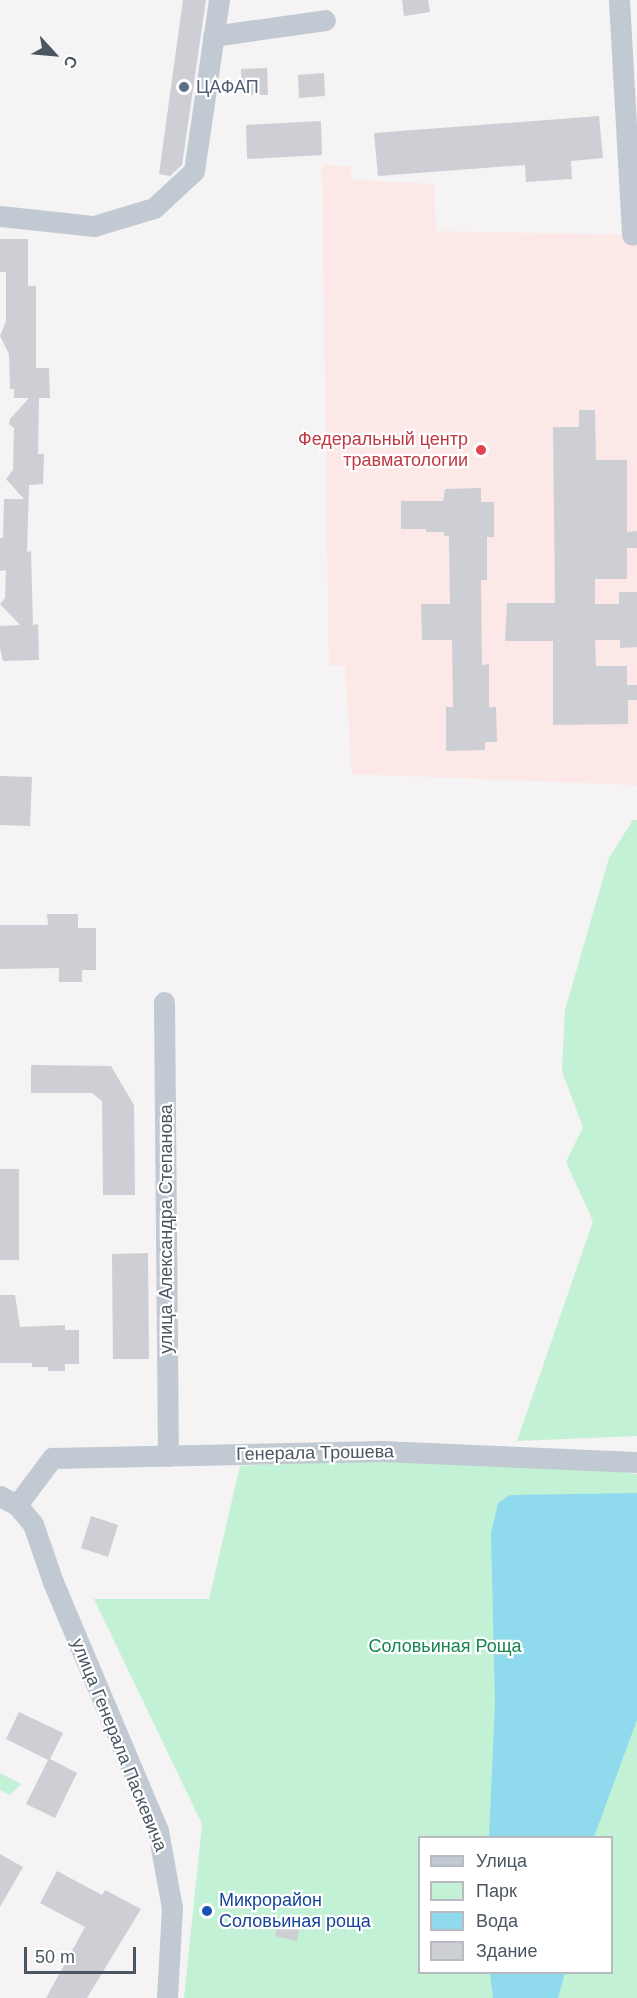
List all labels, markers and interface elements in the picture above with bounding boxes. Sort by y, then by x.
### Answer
north arrow [24,24,84,84]
text: С [60,53,81,71]
place label: ЦАФАП [196,76,259,98]
marker: ЦАФАП [177,80,191,94]
place label: Федеральный центр травматологии [298,429,468,472]
marker: Федеральный центр травматологии [472,441,490,459]
street label: улица Александра Степанова [155,1104,177,1354]
street label: Генерала Трошева [236,1441,394,1465]
street label: улица Генерала Паскевича [66,1635,172,1855]
park label: Соловьиная Роща [368,1635,522,1657]
legend [418,1836,613,1974]
text: Улица [476,1851,527,1871]
text: Парк [476,1881,517,1901]
place label: Микрорайон Соловьиная роща [219,1890,371,1932]
marker: Микрорайон Соловьиная роща [200,1904,214,1918]
text: Вода [476,1911,518,1931]
scale bar [27,1935,140,1973]
text: Здание [476,1941,537,1961]
text: 50 m [35,1947,75,1967]

